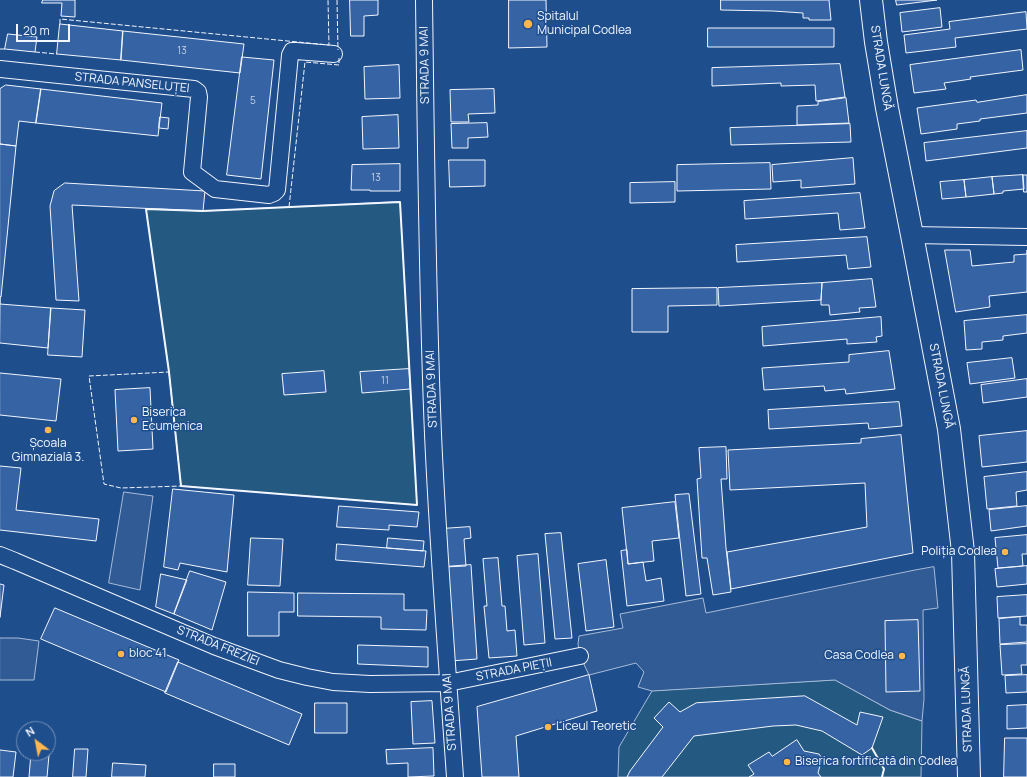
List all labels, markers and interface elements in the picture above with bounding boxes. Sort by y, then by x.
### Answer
place label: Spitalul Municipal Codlea [537,10,632,38]
scale bar [18,16,72,42]
marker: Spitalul Municipal Codlea [522,18,534,30]
text: 20 m [23,22,50,39]
street label: STRADA LUNGĂ [867,24,895,112]
street label: STRADA 9 MAI [417,26,433,104]
house number: 13 [177,45,187,57]
street label: STRADA PANSELUȚEI [74,70,190,96]
house number: 5 [250,95,256,107]
house number: 13 [371,172,381,184]
street label: STRADA LUNGĂ [926,342,956,430]
street label: STRADA 9 MAI [423,350,441,428]
house number: 11 [381,375,389,387]
place label: Biserica Ecumenica [142,406,203,434]
marker: Biserica Ecumenica [129,415,139,425]
marker: Școala Gimnazială 3. [43,425,53,435]
place label: Școala Gimnazială 3. [12,437,84,465]
place label: Poliția Codlea [921,545,997,559]
marker: Poliția Codlea [1000,547,1010,557]
street label: STRADA FREZIEI [175,623,261,669]
place label: bloc 41 [129,647,167,661]
marker: bloc 41 [116,649,126,659]
place label: Casa Codlea [824,649,894,663]
marker: Casa Codlea [897,651,907,661]
street label: STRADA PIEȚII [475,656,553,684]
street label: STRADA LUNGĂ [958,666,976,752]
street label: STRADA 9 MAI [440,673,460,751]
place label: Liceul Teoretic [556,720,637,734]
north arrow [16,721,56,761]
marker: Liceul Teoretic [543,722,553,732]
text: N [23,723,37,740]
place label: Biserica fortificată din Codlea [795,755,957,769]
marker: Biserica fortificată din Codlea [782,757,792,767]

